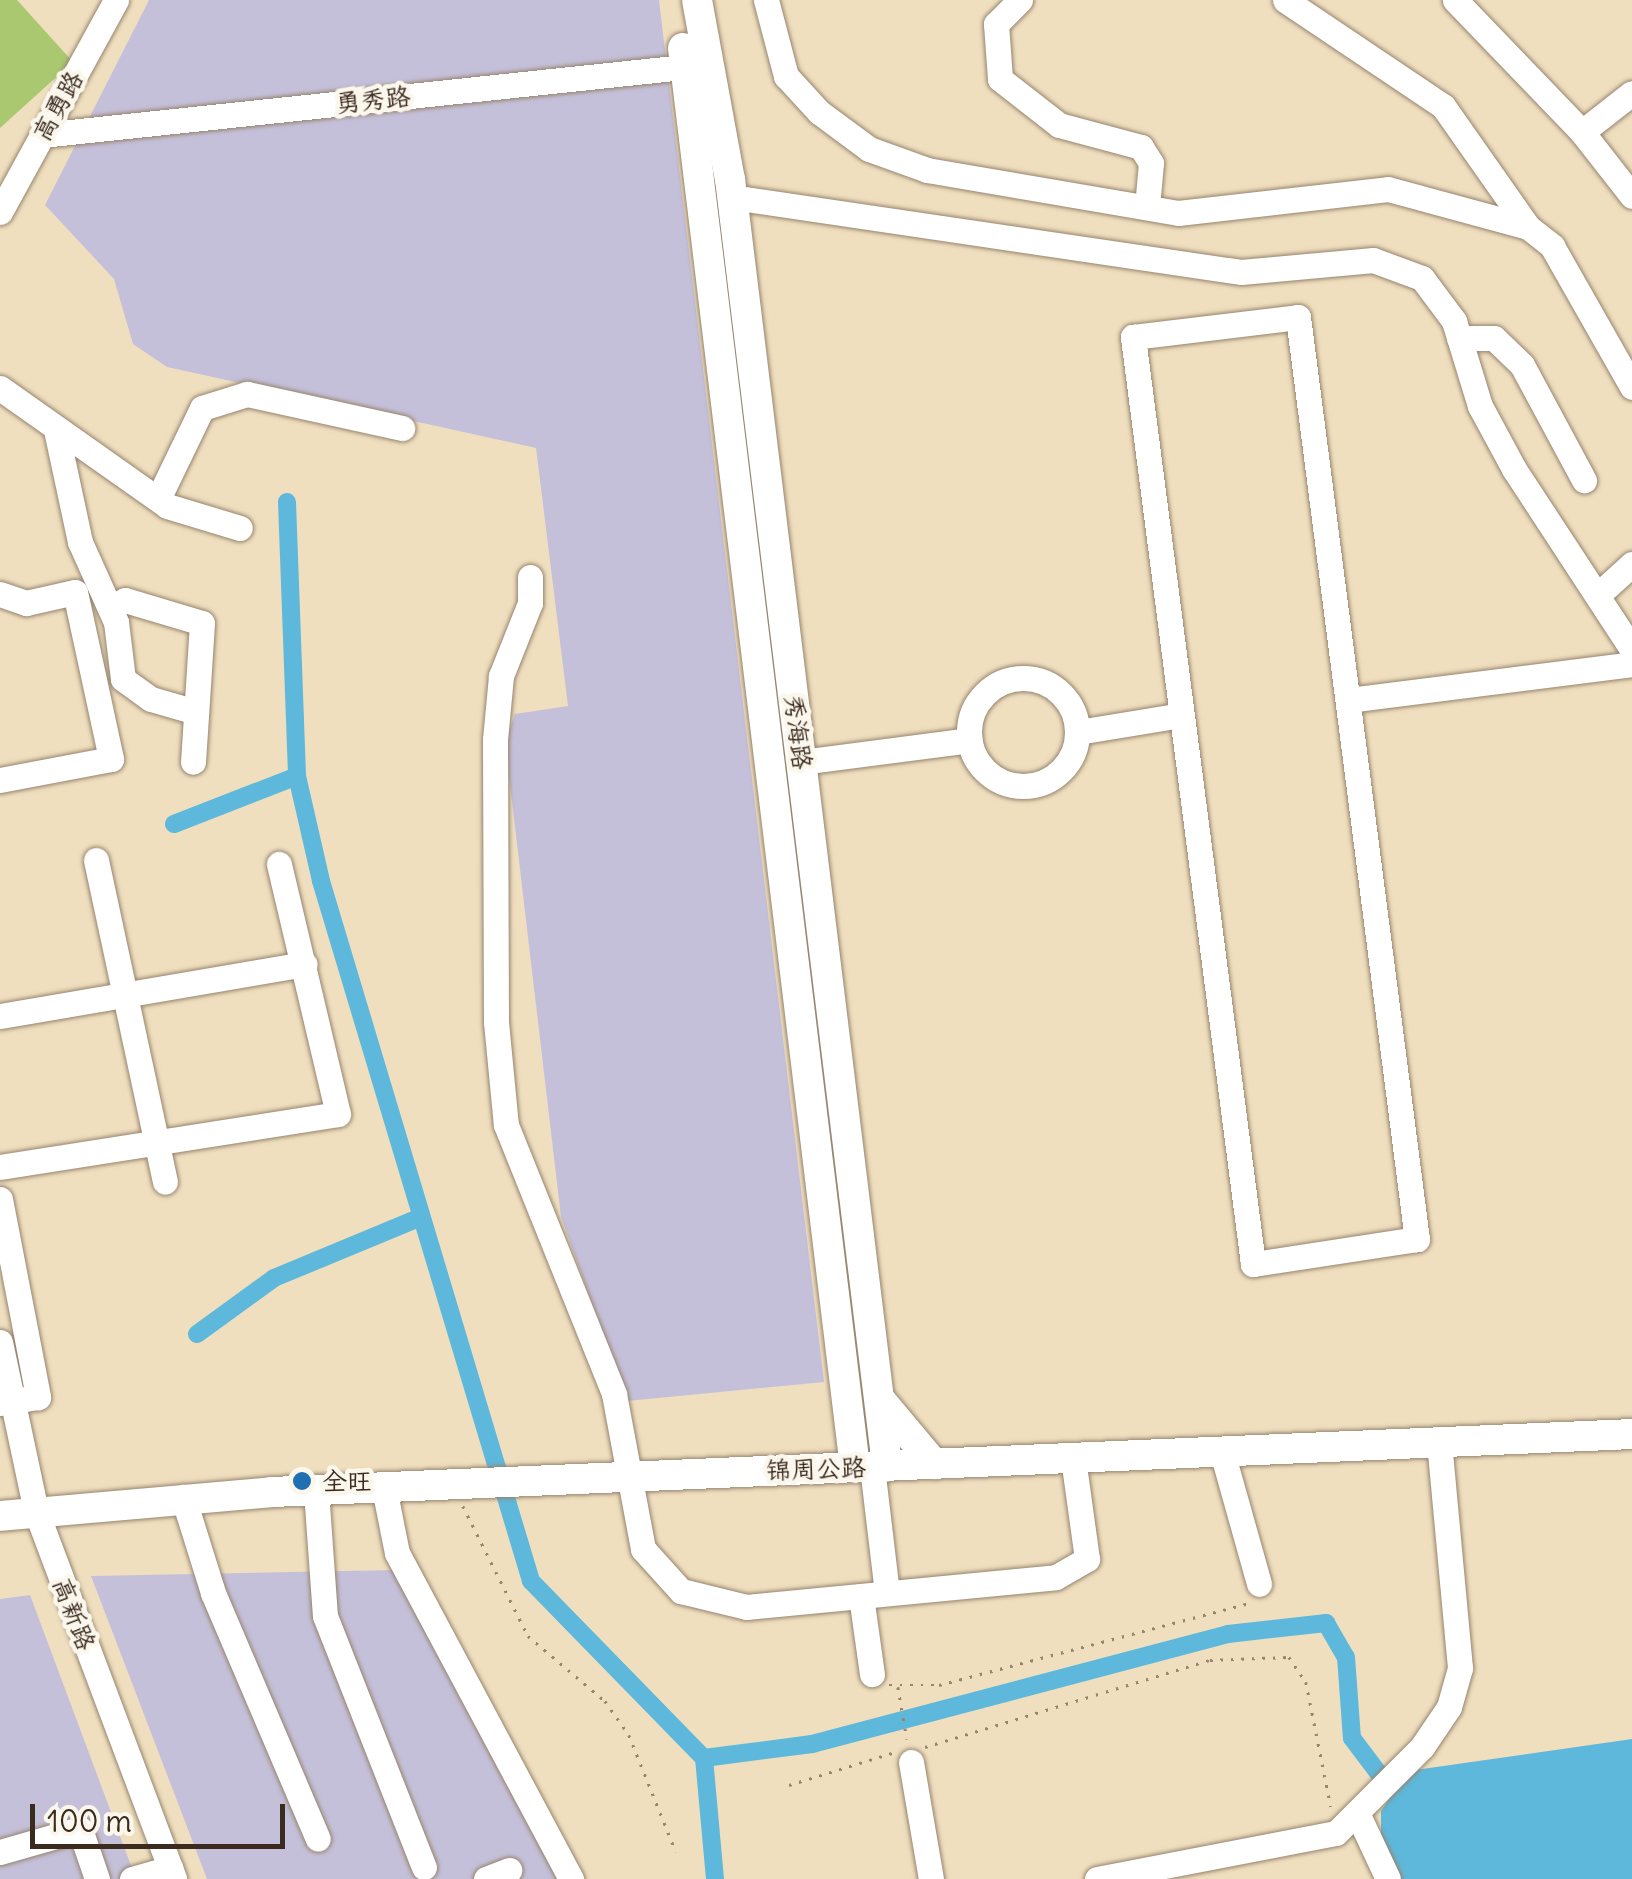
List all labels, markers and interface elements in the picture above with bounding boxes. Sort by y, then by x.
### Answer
street label: 高勇路 [27,66,89,146]
street label: 勇秀路 [334,81,412,119]
street label: 秀海路 [779,693,817,771]
street label: 锦周公路 [766,1452,866,1486]
place label: 全旺 [322,1466,372,1496]
marker: 全旺 [291,1470,313,1492]
street label: 高新路 [47,1574,101,1654]
scale bar [35,1784,290,1846]
text: 100 m [47,1802,132,1840]

